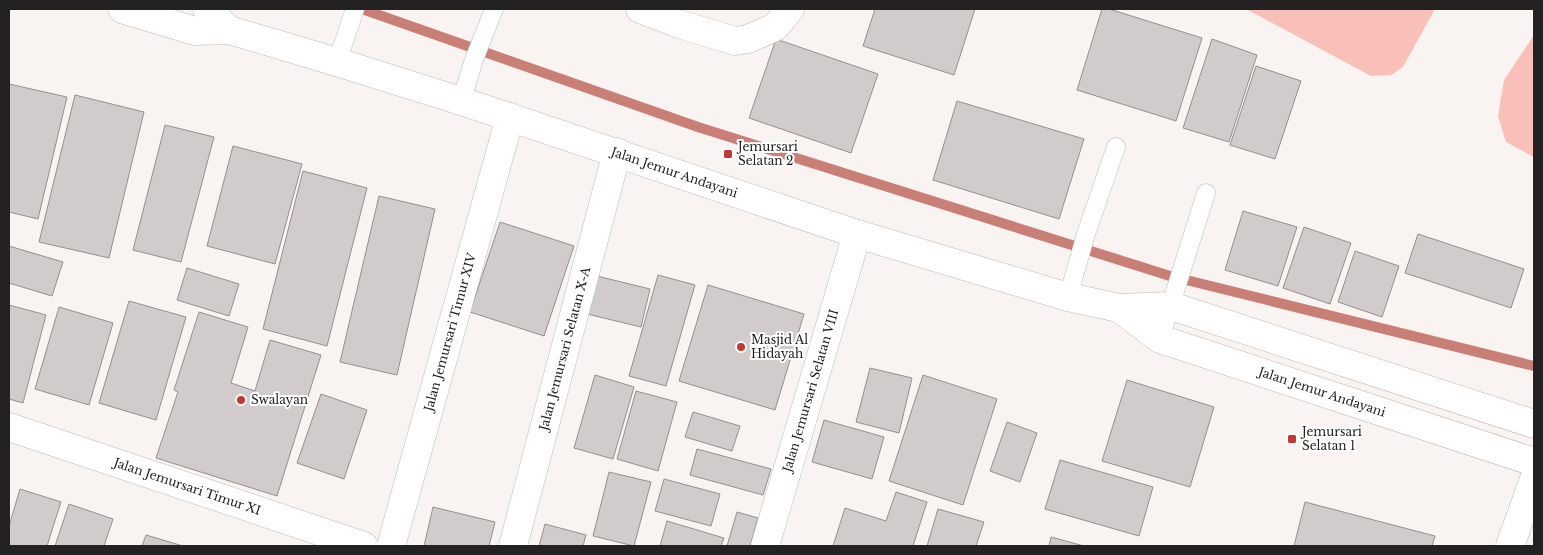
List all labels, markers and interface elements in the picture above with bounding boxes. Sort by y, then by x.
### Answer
place label: Jemursari Selatan 2 [736,139,798,168]
street label: Jalan Jemur Andayani [607,143,740,200]
marker: Jemursari Selatan 2 [722,148,734,160]
street label: Jalan Jemursari Timur XIV [420,251,479,415]
street label: Jalan Jemursari Selatan X-A [535,265,594,434]
street label: Jalan Jemursari Selatan VIII [779,307,841,475]
place label: Masjid Al Hidayah [751,332,808,361]
marker: Masjid Al Hidayah [735,341,747,353]
street label: Jalan Jemur Andayani [1255,363,1388,420]
place label: Swalayan [251,392,308,407]
marker: Swalayan [235,394,247,406]
place label: Jemursari Selatan 1 [1300,424,1362,453]
marker: Jemursari Selatan 1 [1286,433,1298,445]
street label: Jalan Jemursari Timur XI [110,454,263,518]

